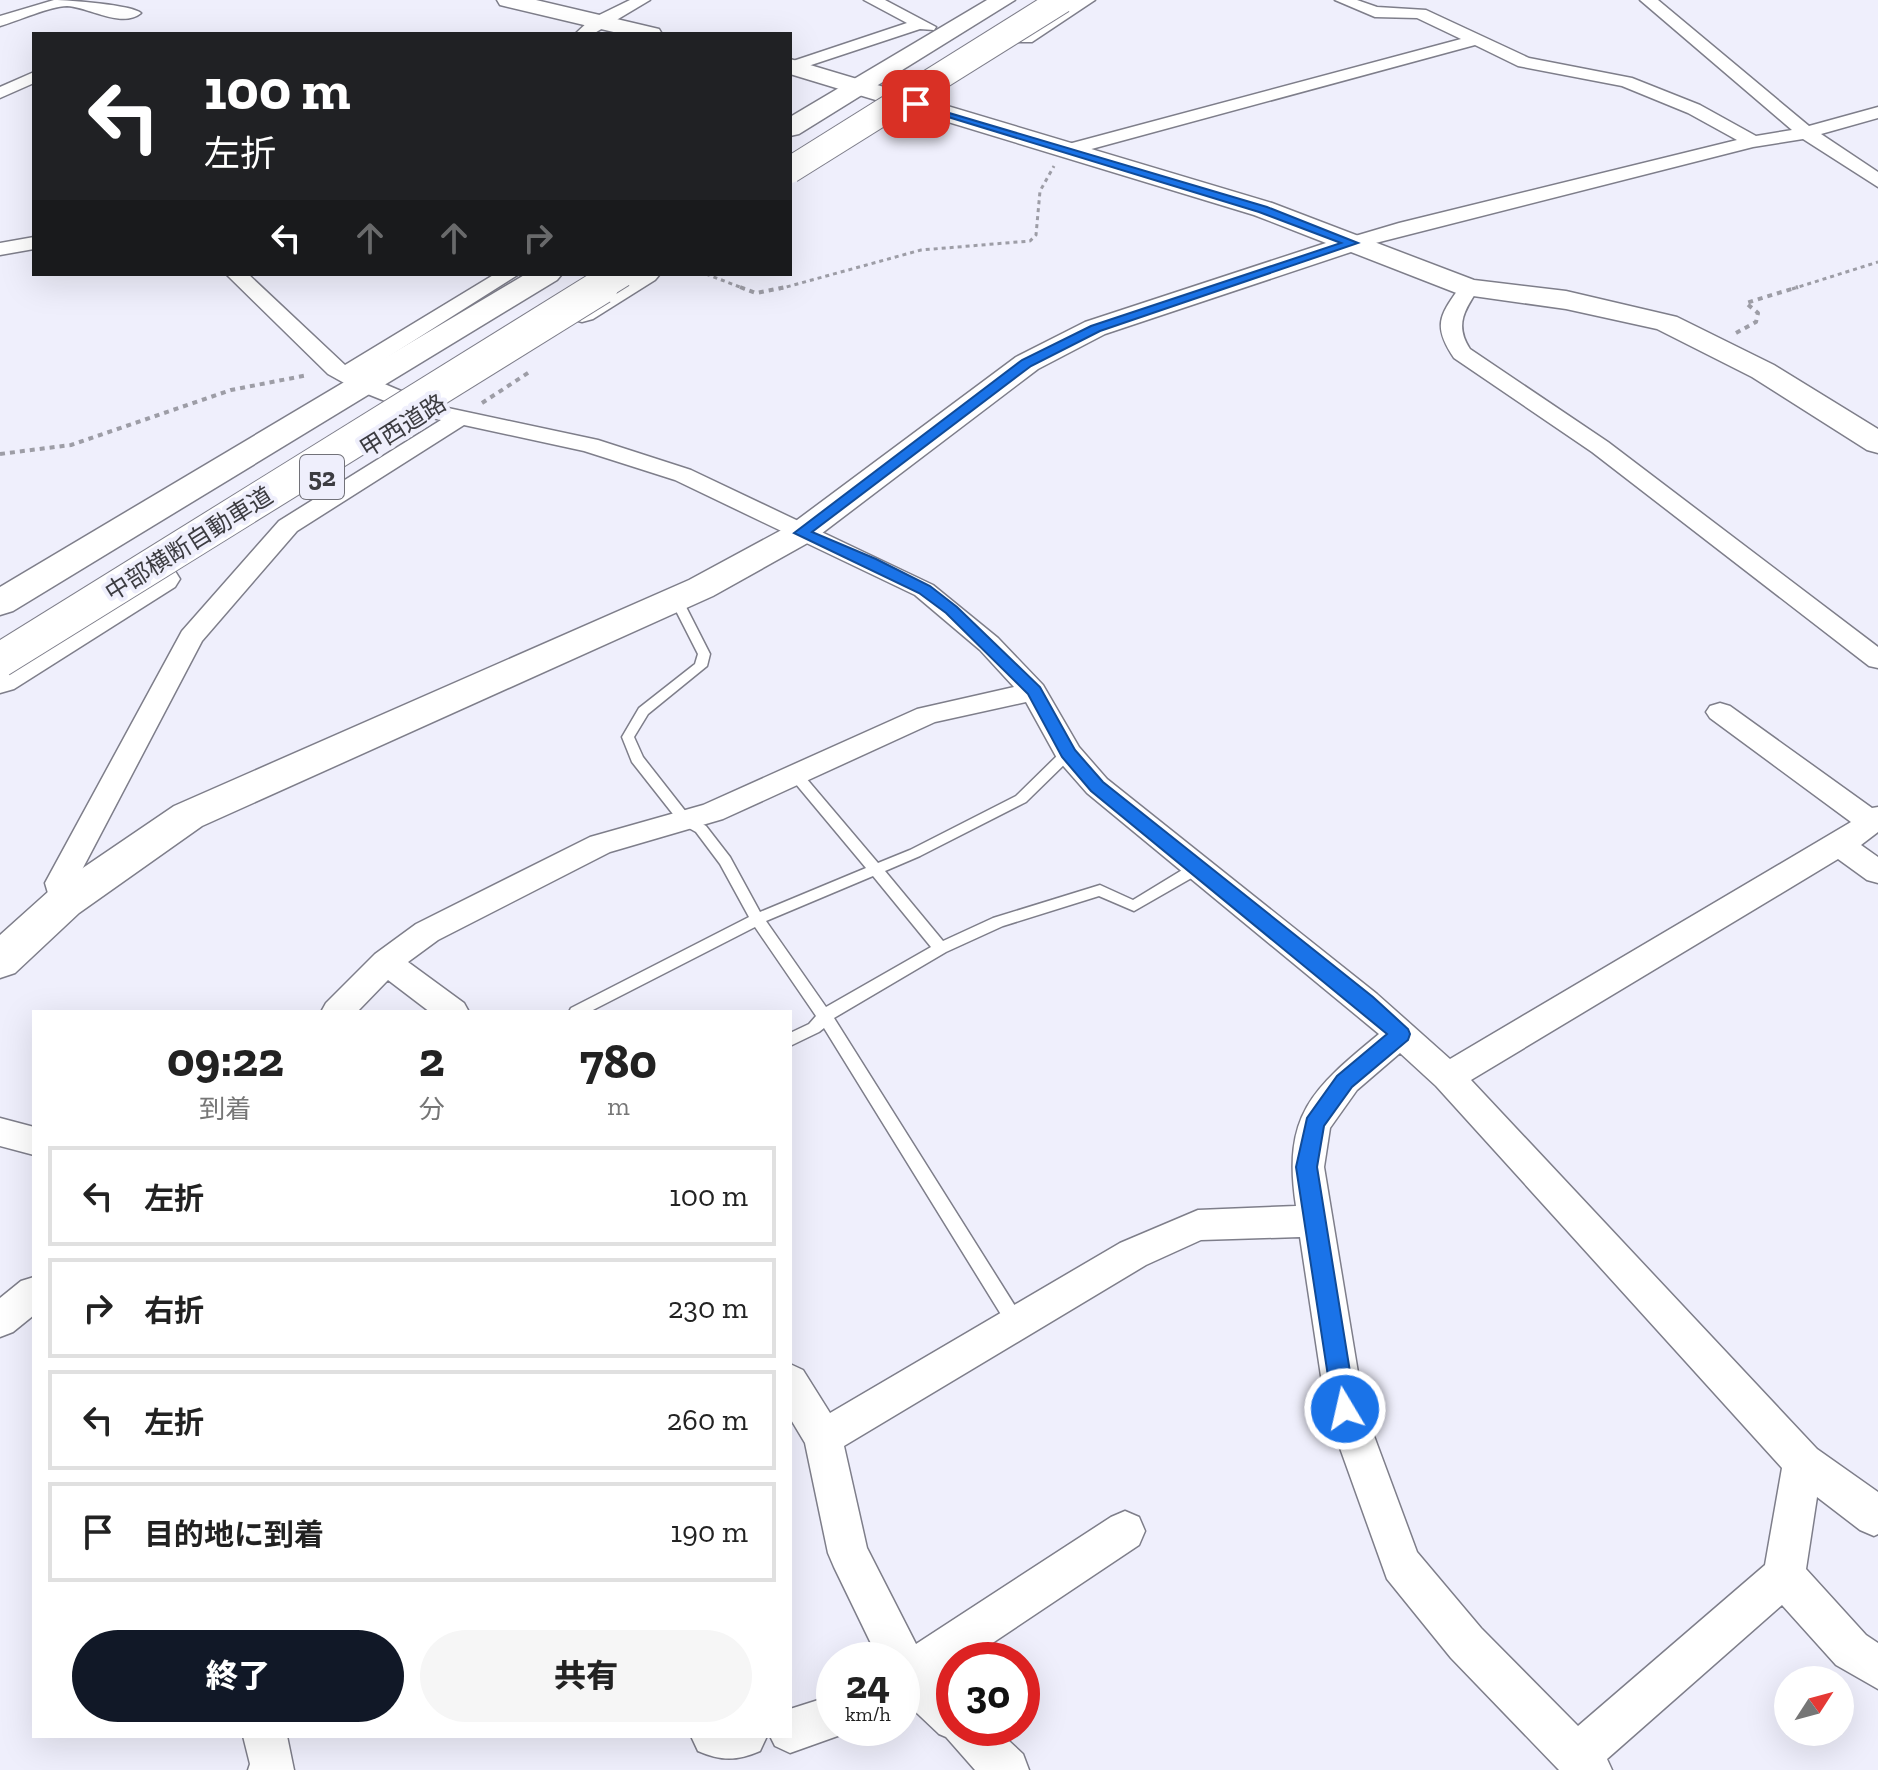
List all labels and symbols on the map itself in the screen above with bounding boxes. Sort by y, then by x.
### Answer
pin [882,70,950,138]
street label: 甲西道路 [354,388,451,463]
road number: 52 [300,455,344,499]
street label: 中部横断自動車道 [100,480,278,607]
position arrow [1303,1367,1387,1451]
speed limit sign: 30 [936,1642,1040,1746]
north arrow [1774,1666,1854,1746]

